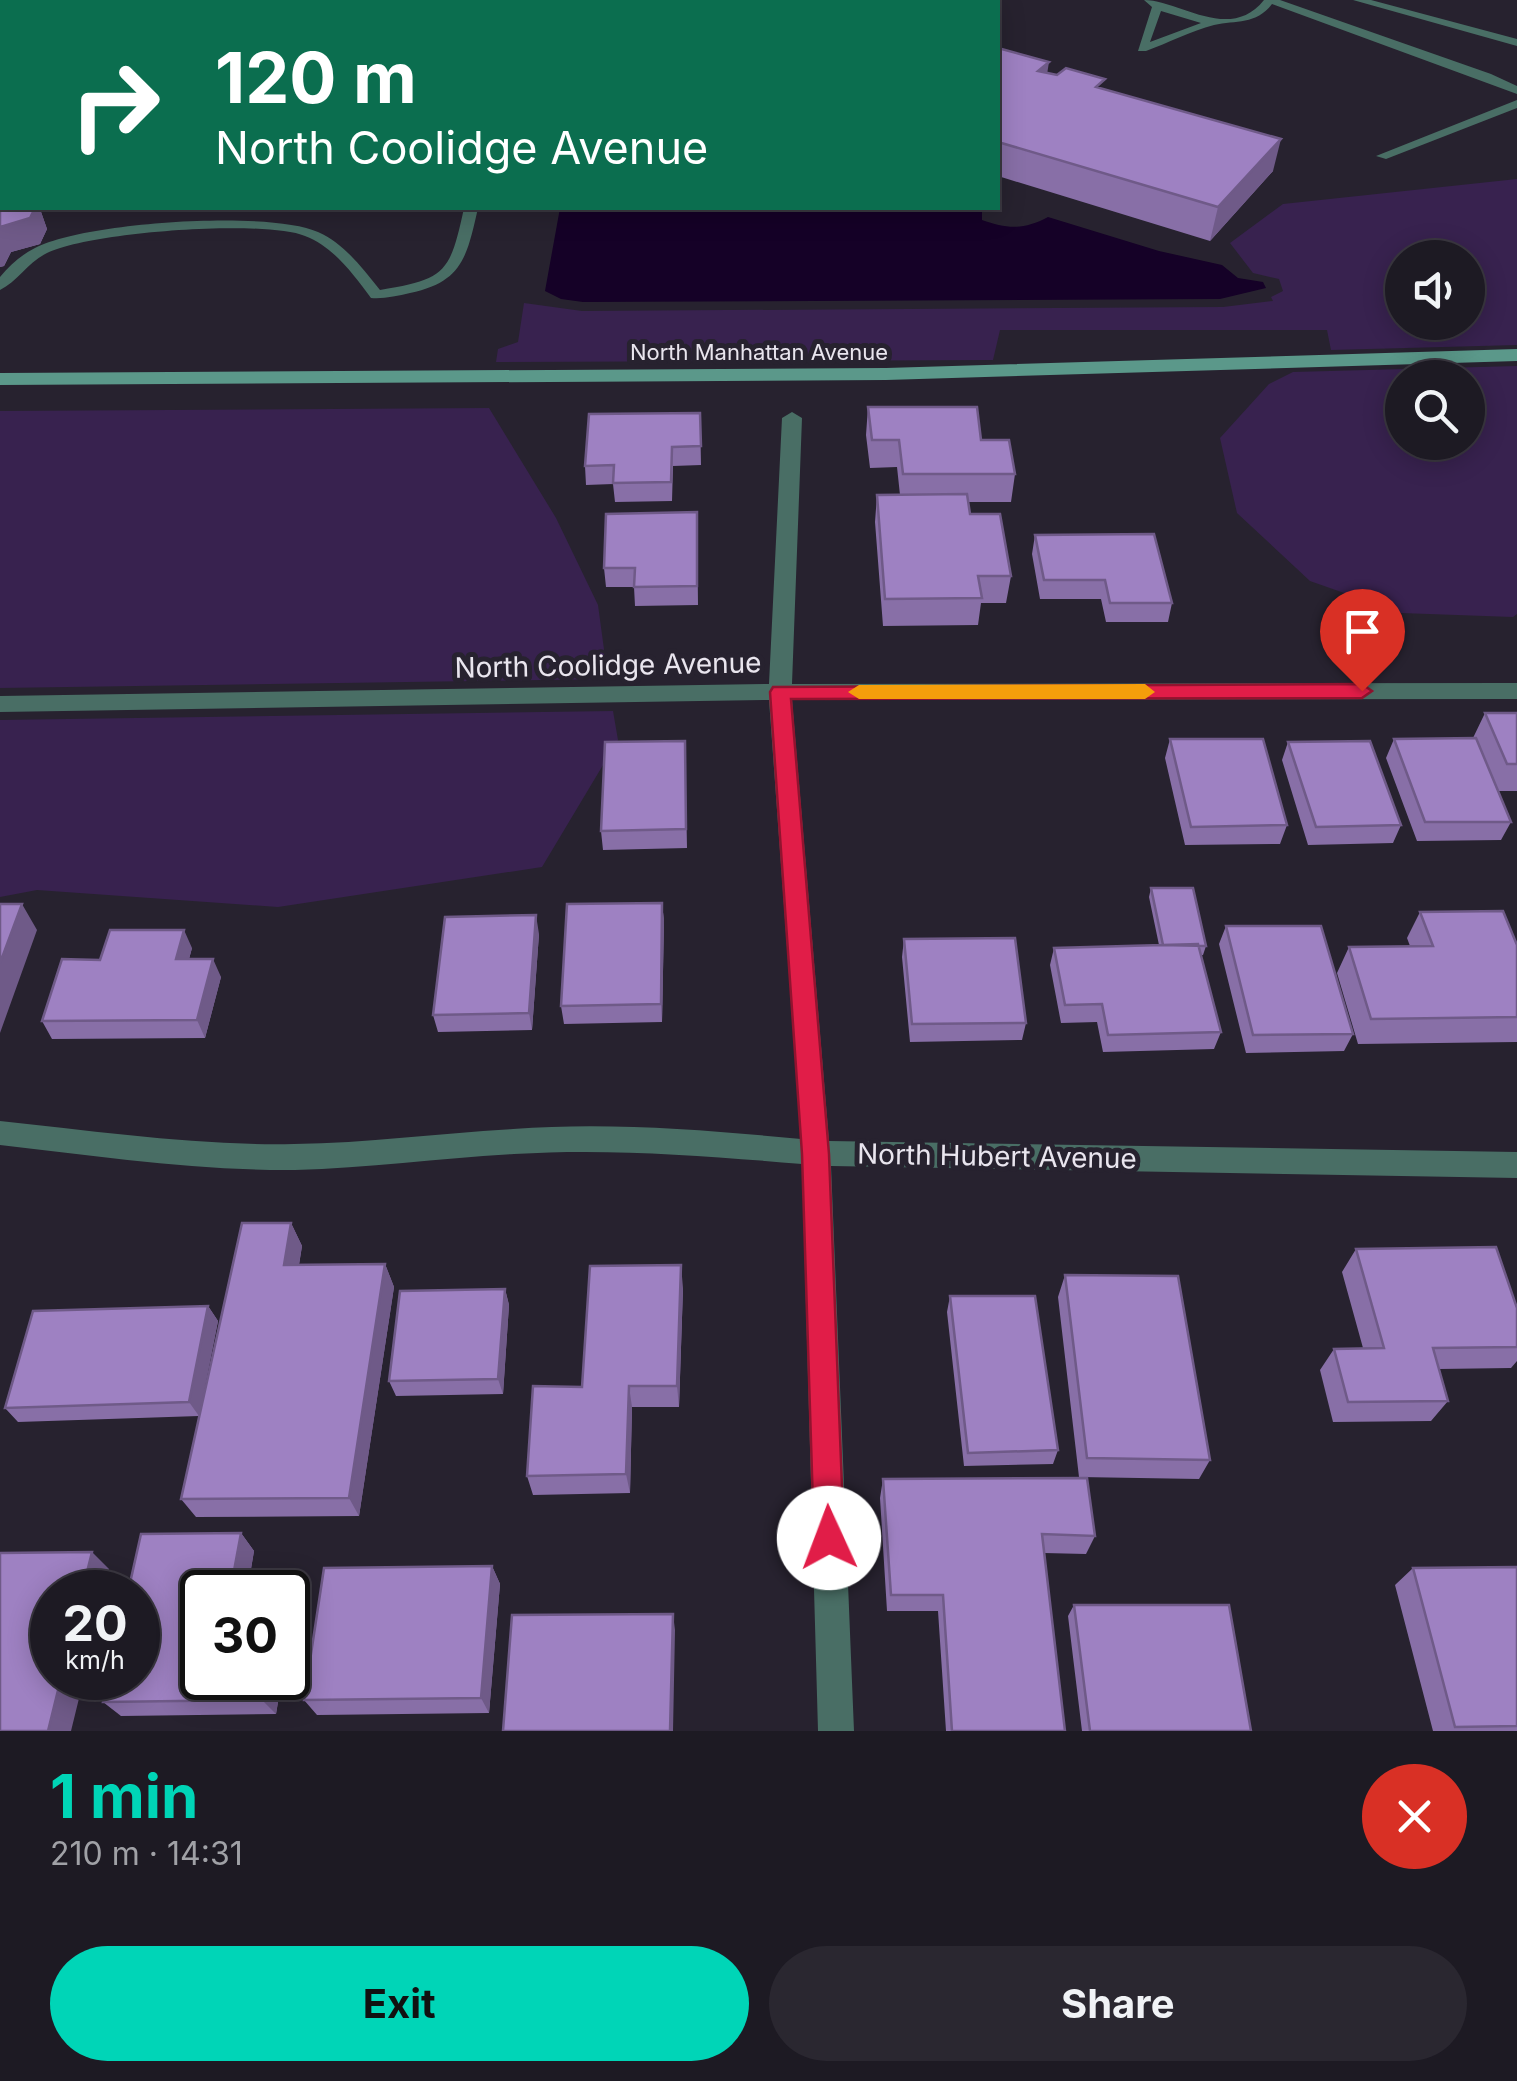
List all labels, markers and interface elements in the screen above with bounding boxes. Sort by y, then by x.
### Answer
text: 120 m [215,35,417,120]
icon: right [50,40,180,170]
text: North Coolidge Avenue [215,120,708,175]
map controls [1385,240,1485,460]
button: sound [1385,240,1485,340]
street label: North Manhattan Avenue [630,339,888,365]
button: search [1385,360,1485,460]
pin [1320,589,1405,692]
icon: arrive [1335,604,1390,659]
street label: North Coolidge Avenue [454,645,762,685]
street label: North Hubert Avenue [857,1137,1137,1175]
position arrow [777,1486,881,1590]
speed limit sign: 30 [180,1570,310,1700]
text: 20 [62,1593,128,1653]
text: km/h [65,1645,125,1675]
text: 1 min [50,1760,198,1832]
button: close [1362,1764,1467,1869]
text: 210 m · 14:31 [50,1834,243,1873]
button: Exit [50,1946,749,2061]
button: Share [769,1946,1467,2061]

